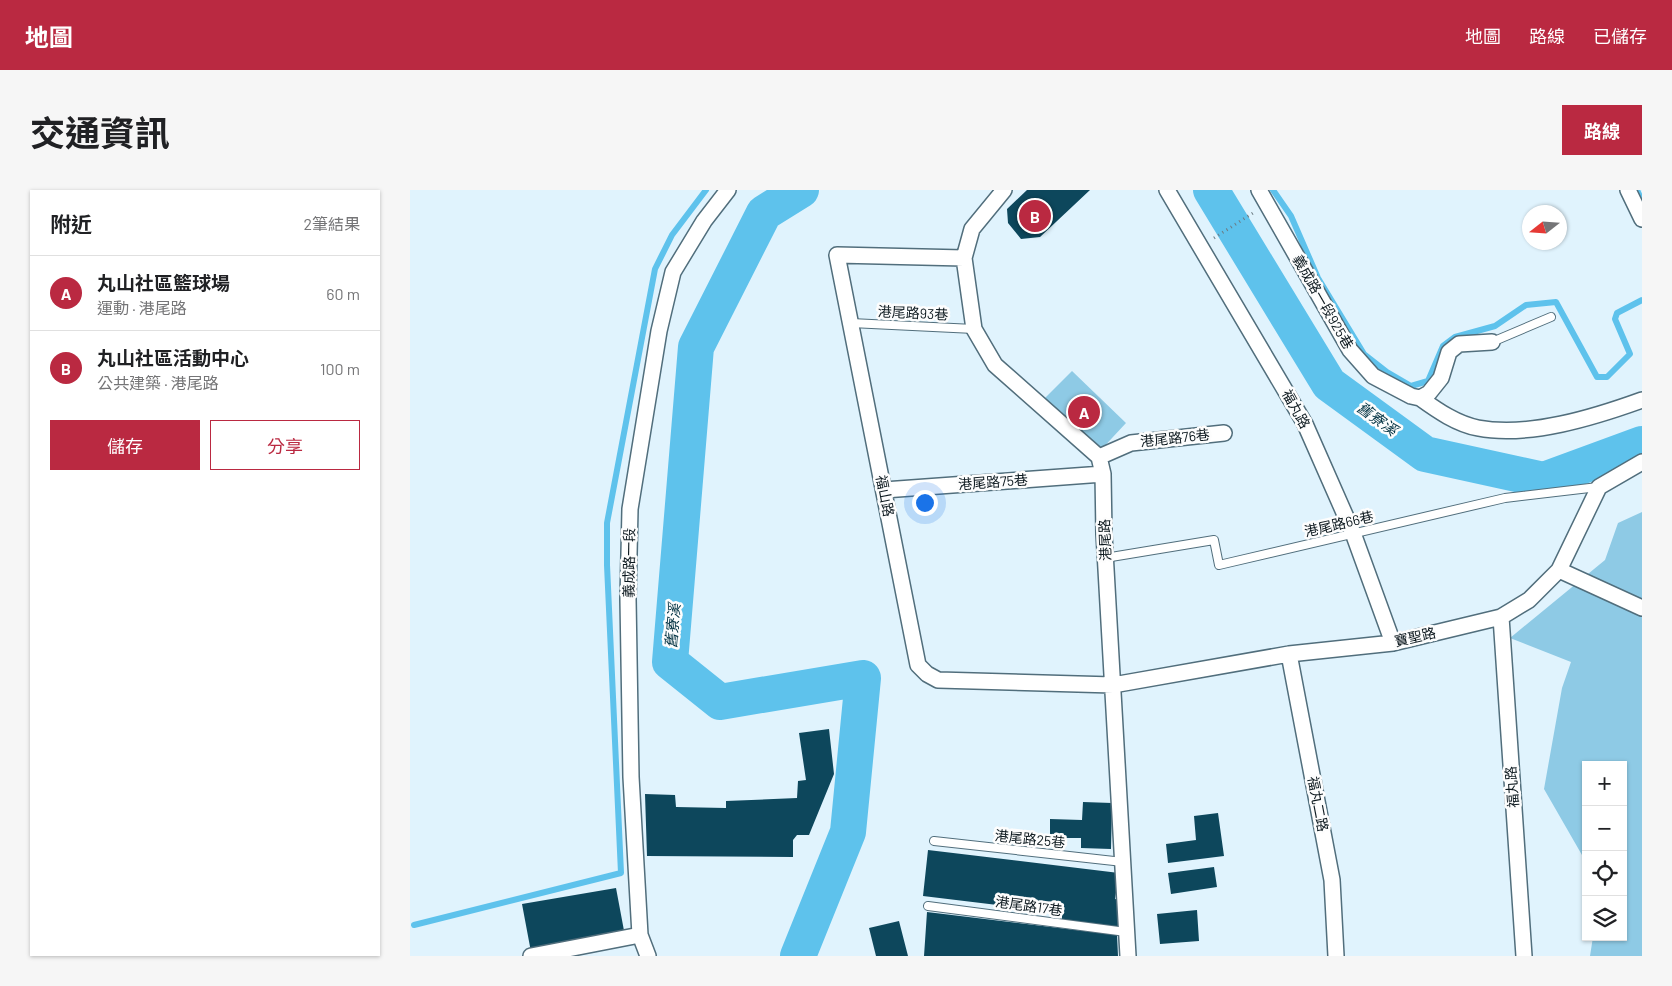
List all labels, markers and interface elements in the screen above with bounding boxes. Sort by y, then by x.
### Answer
text: 地圖 [25,22,73,51]
text: 地圖 [1465,25,1501,47]
text: 路線 [1529,25,1565,47]
text: 已儲存 [1593,25,1647,47]
button: 路線 [1562,105,1642,155]
text: 交通資訊 [30,111,170,153]
pin: B [1019,197,1051,235]
north arrow [1522,205,1567,250]
text: 附近 [50,211,92,236]
text: 2筆結果 [303,214,360,233]
street label: 義成路一段925巷 [1290,252,1357,352]
text: 丸山社區籃球場 [97,271,230,294]
text: A [61,284,71,303]
text: 60 m [326,284,360,303]
text: 運動 · 港尾路 [97,298,187,317]
street label: 港尾路93巷 [877,302,949,323]
text: 丸山社區活動中心 [97,346,249,369]
text: B [61,359,71,378]
text: 100 m [320,359,360,378]
text: 公共建築 · 港尾路 [97,373,219,392]
street label: 福丸路 [1279,386,1314,431]
pin: A [1068,393,1100,431]
water label: 舊寮溪 [1354,398,1403,440]
button: 儲存 [50,420,200,470]
button: 分享 [210,420,360,470]
street label: 港尾路76巷 [1139,425,1211,450]
street label: 港尾路75巷 [958,471,1028,492]
street label: 福山路 [873,474,898,518]
your location [912,490,938,516]
street label: 港尾路66巷 [1303,507,1375,540]
street label: 港尾路 [1095,519,1114,561]
street label: 義成路一段 [619,528,638,598]
water label: 舊寮溪 [661,601,683,649]
street label: 寶聖路 [1393,624,1437,650]
map controls [1582,761,1627,941]
button: + [1582,761,1627,806]
street label: 福丸路 [1502,765,1521,809]
street label: 福丸二路 [1305,775,1332,833]
button: − [1582,806,1627,851]
street label: 港尾路25巷 [994,826,1066,851]
button: locate [1582,851,1627,896]
street label: 港尾路17巷 [994,892,1064,919]
button: layers [1582,896,1627,941]

